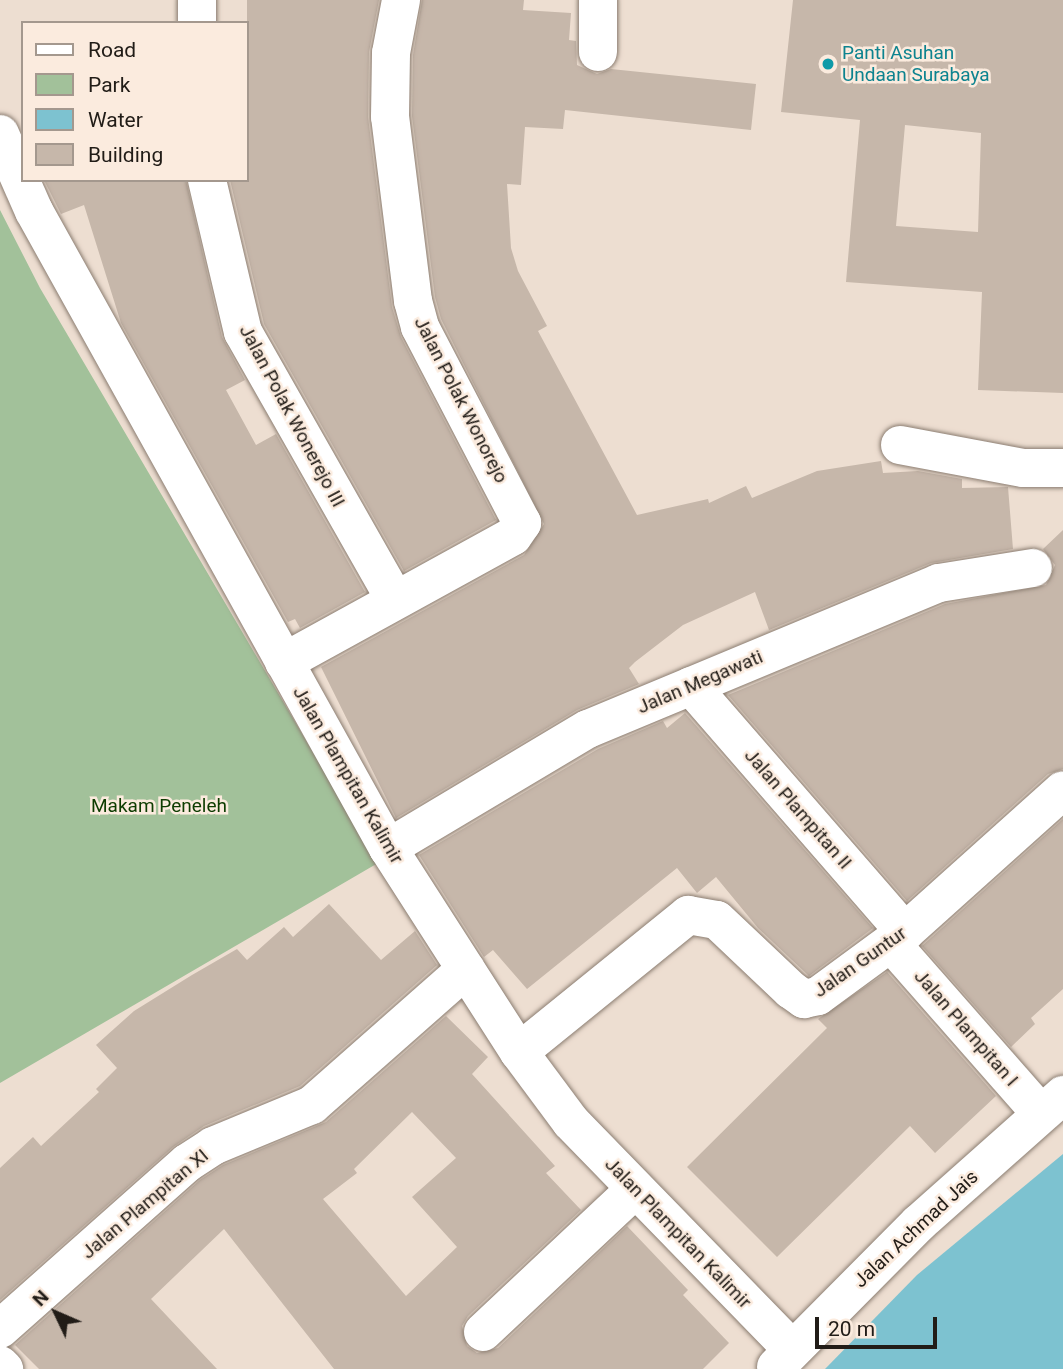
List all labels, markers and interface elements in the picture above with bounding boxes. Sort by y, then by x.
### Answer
legend [21,21,248,182]
text: Road [88,38,136,62]
place label: Panti Asuhan Undaan Surabaya [842,42,990,86]
marker: Panti Asuhan Undaan Surabaya [820,56,836,72]
text: Park [88,73,130,97]
text: Water [88,108,143,132]
text: Building [88,143,163,167]
street label: Jalan Polak Wonorejo [409,313,513,487]
street label: Jalan Polak Wonerejo III [234,321,350,511]
street label: Jalan Megawati [634,645,766,719]
street label: Jalan Plampitan Kalimir [288,682,408,868]
street label: Jalan Plampitan II [740,744,856,874]
park label: Makam Peneleh [91,795,227,817]
street label: Jalan Guntur [809,922,911,1002]
street label: Jalan Plampitan I [909,965,1023,1091]
street label: Jalan Plampitan XI [77,1144,213,1264]
street label: Jalan Plampitan Kalimir [600,1153,756,1313]
street label: Jalan Achmad Jais [849,1166,983,1292]
north arrow [21,1278,91,1348]
text: N [28,1285,53,1311]
scale bar [818,1302,940,1346]
text: 20 m [828,1317,875,1341]

